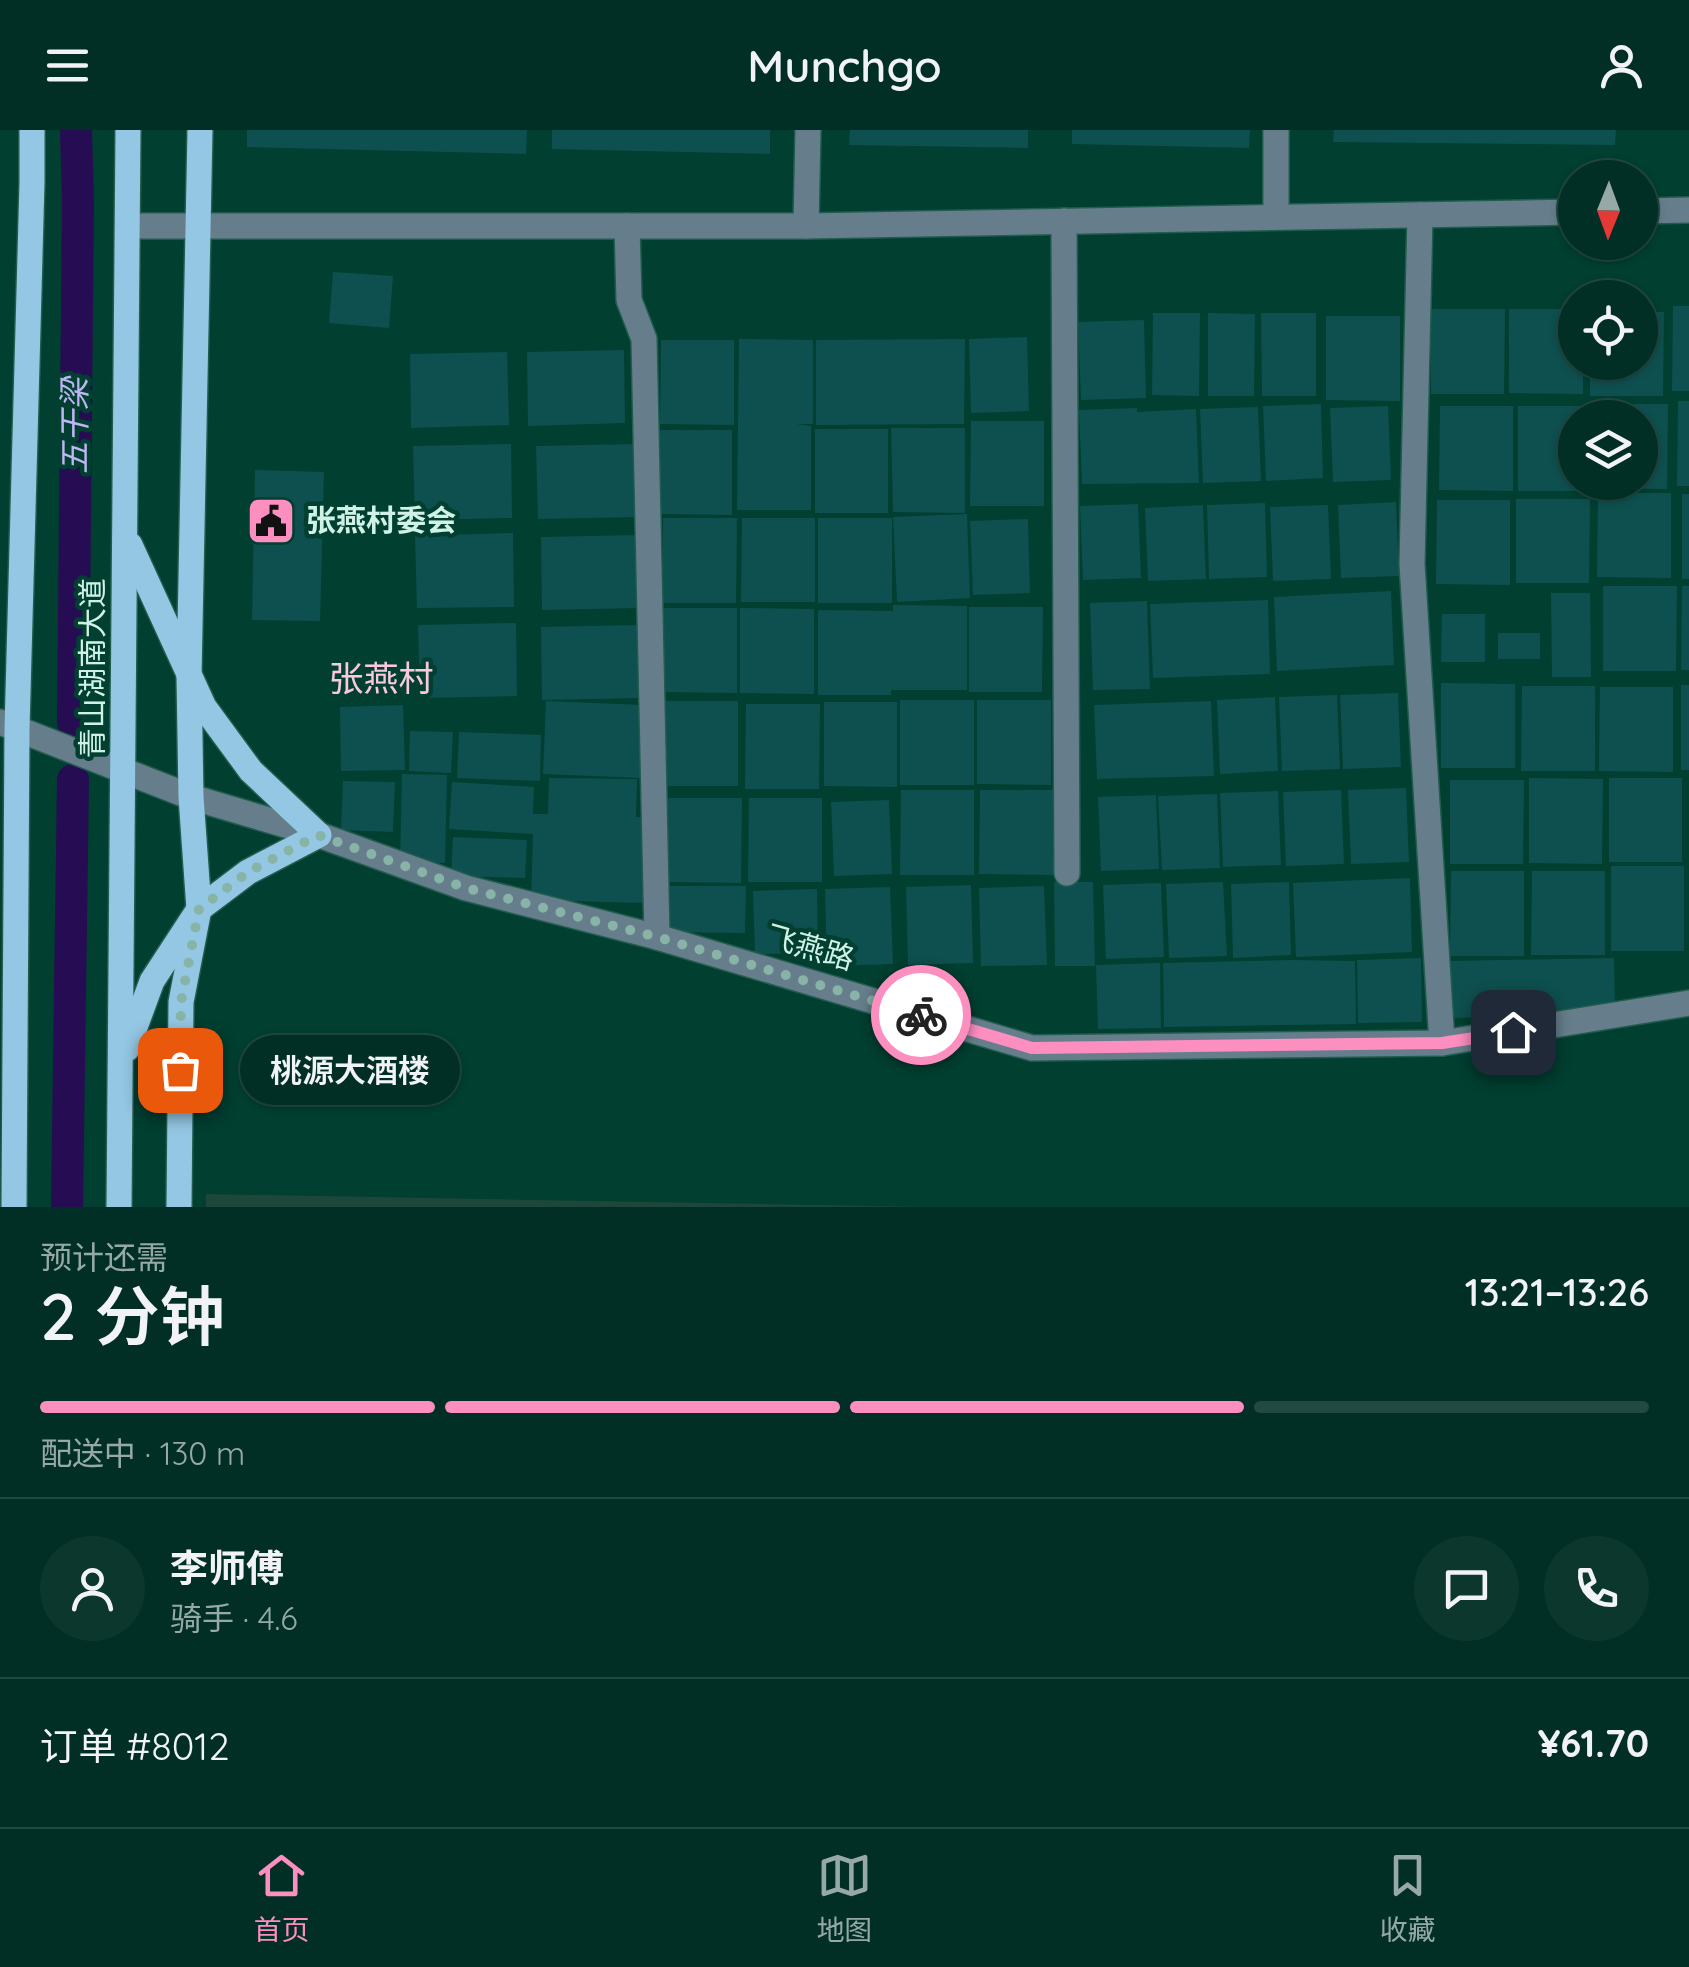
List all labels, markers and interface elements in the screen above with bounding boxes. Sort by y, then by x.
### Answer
text: Munchgo [747,37,942,93]
icon: menu [40,38,95,93]
icon: person [1594,38,1649,93]
north arrow [1558,160,1658,260]
map controls [1558,160,1658,500]
button: locate [1558,280,1658,380]
water label: 五干梁 [54,375,94,474]
button: layers [1558,400,1658,500]
public building icon: 张燕村委会 [245,495,297,547]
place label: 张燕村委会 [306,501,456,539]
street label: 青山湖南大道 [73,578,111,758]
district label: 张燕村 [328,656,434,700]
street label: 飞燕路 [762,916,859,978]
courier [871,965,971,1065]
icon: bike [894,988,949,1043]
pin [1471,990,1556,1075]
icon: home [1486,1005,1541,1060]
pin [138,1028,223,1113]
callout: 桃源大酒楼 [240,1035,460,1105]
icon: bag [153,1043,208,1098]
text: 桃源大酒楼 [270,1050,430,1090]
text: 预计还需 [40,1237,168,1277]
text: 13:21–13:26 [1465,1268,1649,1316]
text: 2 分钟 [40,1275,225,1356]
text: 配送中 · 130 m [40,1433,245,1473]
button: person [40,1536,145,1641]
button: chat [1414,1536,1519,1641]
button: phone [1544,1536,1649,1641]
text: 李师傅 [170,1544,284,1592]
text: 骑手 · 4.6 [170,1598,298,1638]
text: ¥61.70 [1538,1719,1649,1767]
text: 订单 #8012 [40,1722,229,1770]
tab: 首页 [253,1848,310,1948]
tab: 地图 [816,1848,873,1948]
tab: 收藏 [1379,1848,1436,1948]

